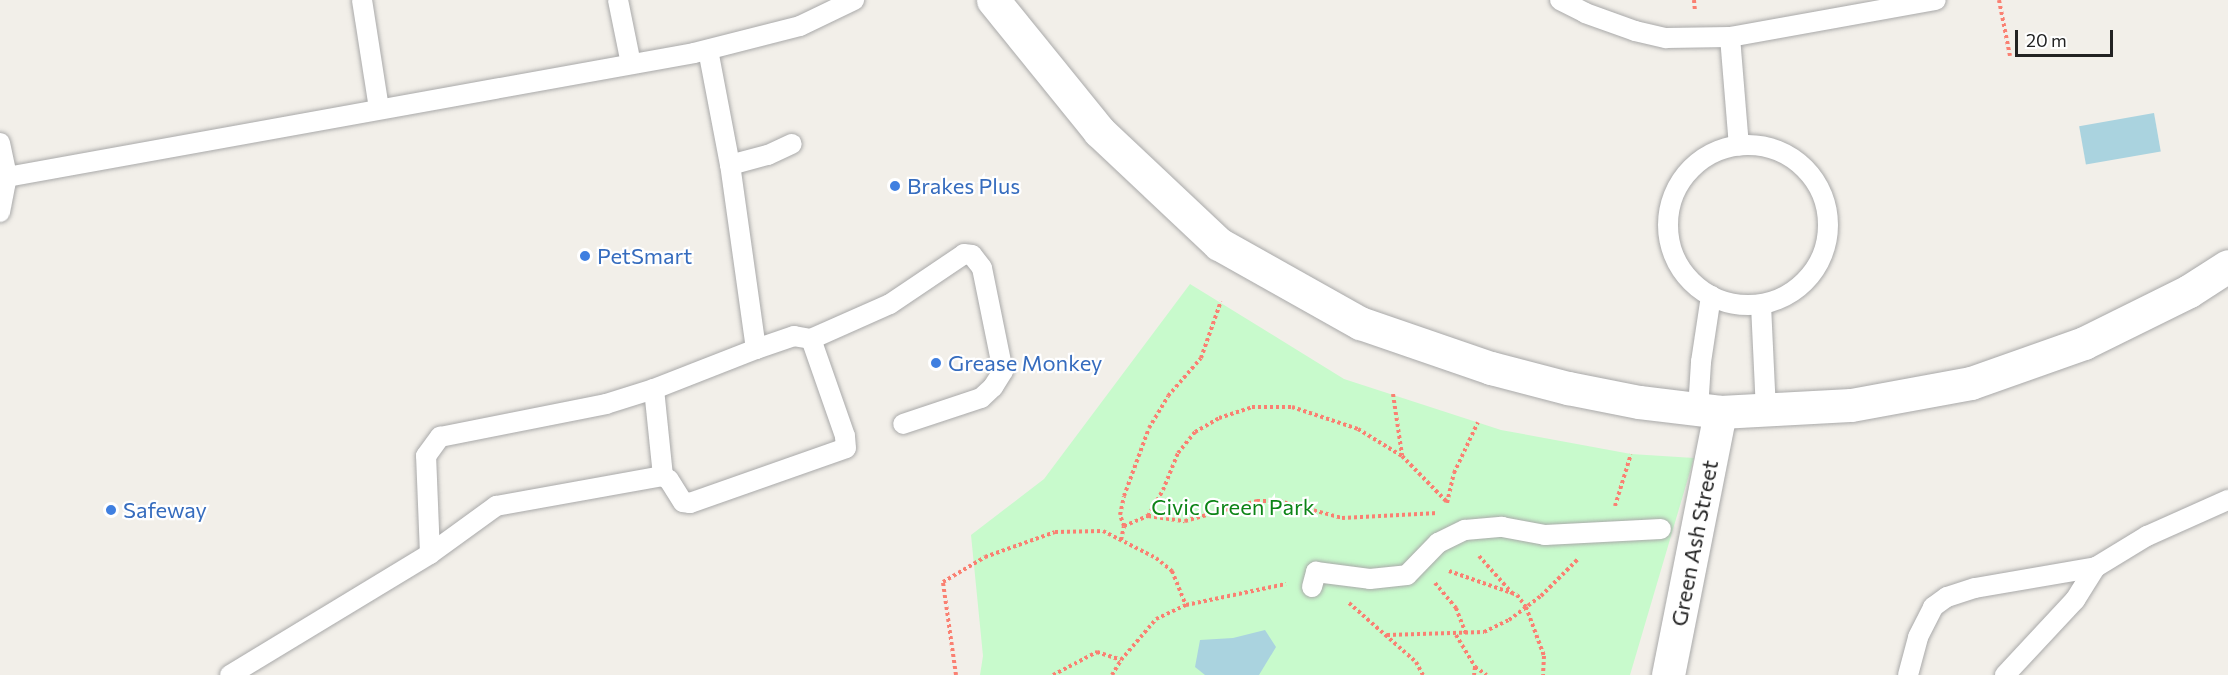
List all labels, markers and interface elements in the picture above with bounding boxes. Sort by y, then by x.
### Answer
scale bar [2018,18,2116,56]
text: 20 m [2026,29,2067,51]
place label: Brakes Plus [907,173,1020,199]
marker: Brakes Plus [888,179,902,193]
place label: PetSmart [597,243,692,269]
marker: PetSmart [578,249,592,263]
place label: Grease Monkey [948,350,1102,376]
marker: Grease Monkey [929,356,943,370]
street label: Green Ash Street [1665,458,1723,628]
park label: Civic Green Park [1151,494,1315,520]
place label: Safeway [123,497,207,523]
marker: Safeway [104,503,118,517]

